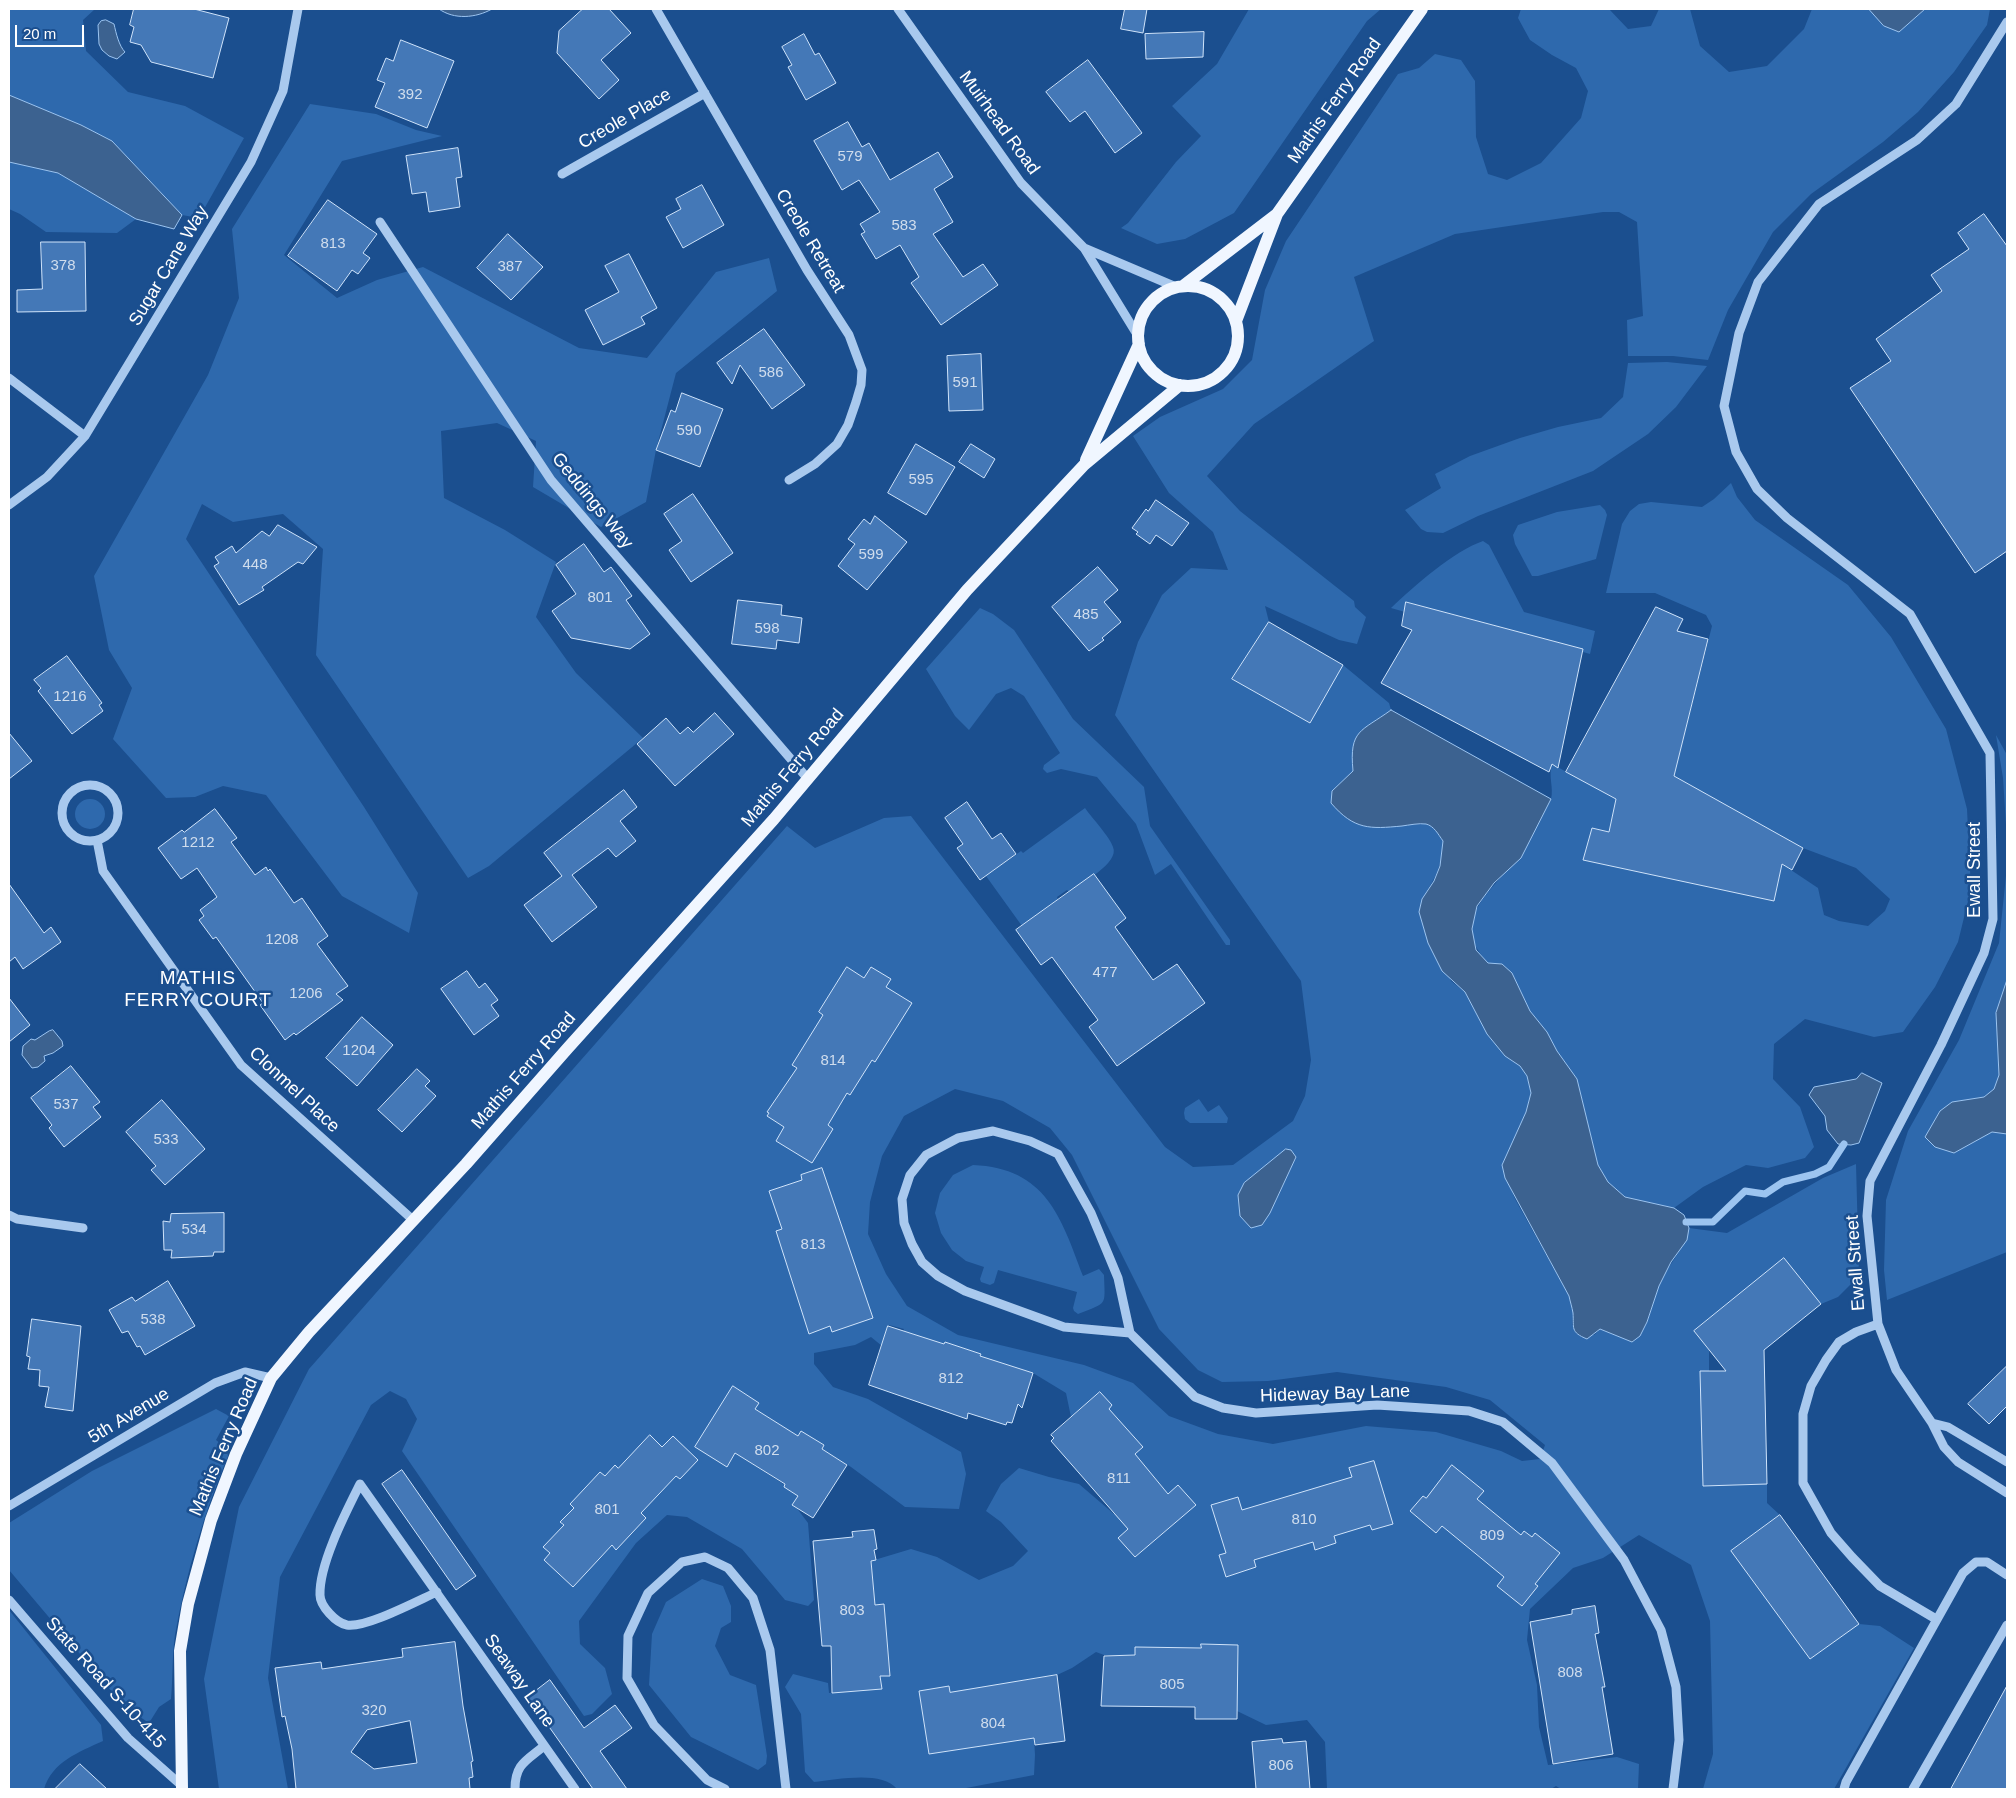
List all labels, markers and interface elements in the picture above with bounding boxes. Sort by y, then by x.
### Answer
scale bar [18,15,86,47]
text: 20 m [23,25,56,42]
street label: Mathis Ferry Road [1284,34,1386,168]
street label: Muirhead Road [954,67,1044,179]
street label: Creole Place [575,84,675,154]
house number: 392 [397,86,423,104]
house number: 579 [837,148,863,166]
street label: Creole Retreat [771,185,849,297]
street label: Sugar Cane Way [125,202,213,330]
house number: 583 [891,217,917,235]
house number: 813 [320,235,346,253]
house number: 378 [50,257,76,275]
house number: 387 [497,258,523,276]
house number: 586 [758,364,784,382]
house number: 591 [952,374,978,392]
house number: 590 [676,422,702,440]
street label: Geddings Way [547,449,637,553]
house number: 595 [908,471,934,489]
house number: 599 [858,546,884,564]
house number: 448 [242,556,268,574]
house number: 801 [587,589,613,607]
house number: 485 [1073,606,1099,624]
house number: 598 [754,620,780,638]
house number: 1216 [53,688,87,706]
street label: Mathis Ferry Road [737,704,849,832]
street label: Ewall Street [1964,822,1986,918]
house number: 1212 [181,834,215,852]
house number: 1208 [265,931,299,949]
house number: 477 [1092,964,1118,982]
district label: MATHIS FERRY COURT [123,968,273,1012]
house number: 1206 [289,985,323,1003]
street label: Mathis Ferry Road [467,1008,581,1134]
house number: 1204 [342,1042,376,1060]
street label: Clonmel Place [244,1043,344,1137]
house number: 814 [820,1052,846,1070]
house number: 537 [53,1096,79,1114]
house number: 533 [153,1131,179,1149]
street label: Ewall Street [1842,1214,1870,1312]
house number: 534 [181,1221,207,1239]
house number: 813 [800,1236,826,1254]
house number: 538 [140,1311,166,1329]
house number: 812 [938,1370,964,1388]
street label: Mathis Ferry Road [185,1375,263,1519]
street label: Hideway Bay Lane [1260,1381,1410,1407]
street label: 5th Avenue [85,1383,173,1449]
house number: 802 [754,1442,780,1460]
house number: 811 [1107,1470,1131,1488]
house number: 801 [594,1501,620,1519]
house number: 810 [1291,1511,1317,1529]
house number: 809 [1479,1527,1505,1545]
house number: 803 [839,1602,865,1620]
street label: State Road S-10-415 [40,1613,170,1753]
street label: Seaway Lane [479,1630,559,1732]
house number: 808 [1557,1664,1583,1682]
house number: 805 [1159,1676,1185,1694]
house number: 320 [361,1702,387,1720]
house number: 804 [980,1715,1006,1733]
house number: 806 [1268,1757,1294,1775]

